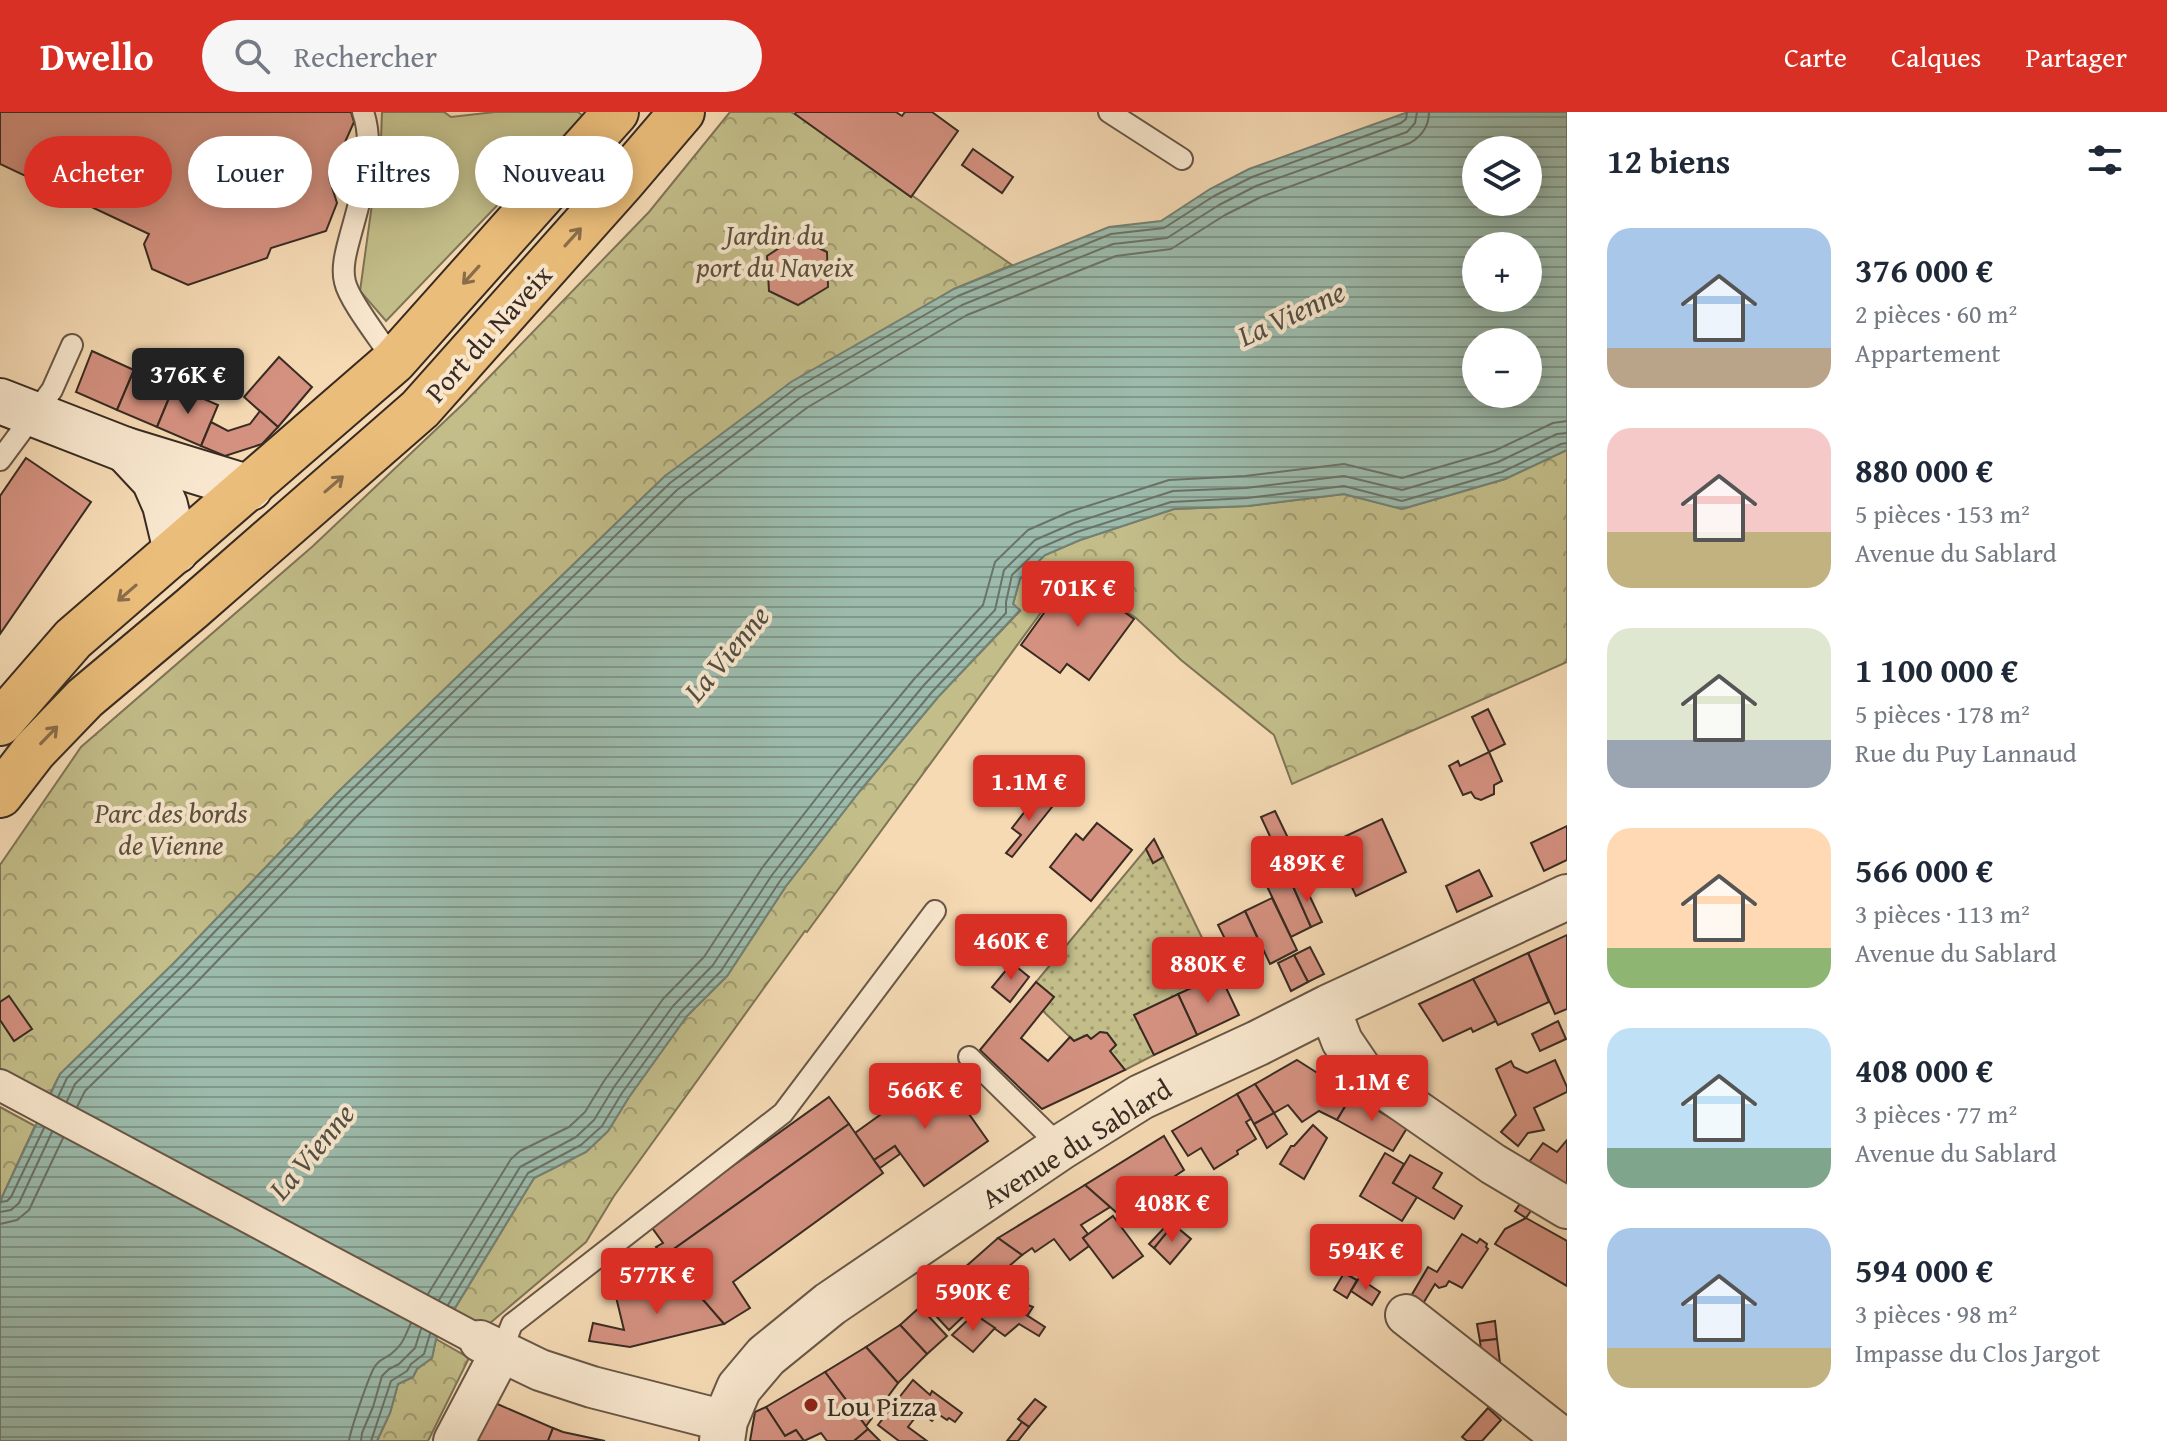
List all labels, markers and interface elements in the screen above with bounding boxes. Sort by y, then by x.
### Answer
search box [202,20,762,92]
text: Dwello [40,28,154,84]
icon: search [230,34,274,78]
text: Rechercher [294,34,437,78]
text: Carte [1784,36,1847,77]
text: Calques [1891,36,1981,77]
text: Partager [2025,36,2127,77]
chip: Acheter [24,136,172,208]
chip: Louer [188,136,312,208]
chip: Filtres [328,136,459,208]
chip: Nouveau [475,136,633,208]
map controls [1462,136,1542,408]
button: layers [1462,136,1542,216]
text: 12 biens [1607,136,1730,185]
icon: filters [2083,138,2127,182]
park label: Jardin du port du Naveix [696,214,854,287]
one-way arrow [564,228,582,248]
button: + [1462,232,1542,312]
text: 376 000 € [1855,245,1993,294]
street label: Port du Naveix [415,255,562,411]
icon: home [1671,260,1767,356]
one-way arrow [462,264,480,284]
water label: La Vienne [1229,269,1352,357]
text: 2 pièces · 60 m² [1855,294,2017,333]
button: − [1462,328,1542,408]
text: Appartement [1855,333,2000,372]
pin: 376K € [123,348,253,416]
text: 376K € [150,354,226,393]
text: 880 000 € [1855,445,1993,494]
icon: home [1671,460,1767,556]
one-way arrow [324,475,344,493]
text: 5 pièces · 153 m² [1855,494,2030,533]
text: Avenue du Sablard [1855,533,2057,572]
pin: 701K € [1013,561,1143,629]
text: 701K € [1040,567,1116,606]
one-way arrow [117,584,137,602]
water label: La Vienne [672,595,779,711]
text: 1 100 000 € [1855,645,2018,694]
icon: home [1671,660,1767,756]
text: 5 pièces · 178 m² [1855,694,2030,733]
one-way arrow [40,725,59,745]
text: Rue du Puy Lannaud [1855,733,2077,772]
pin: 1.1M € [964,755,1094,823]
text: 1.1M € [991,761,1067,800]
park label: Parc des bords de Vienne [94,792,247,865]
pin: 489K € [1242,836,1372,904]
text: 489K € [1269,842,1345,881]
text: 566 000 € [1855,845,1993,894]
icon: home [1671,860,1767,956]
text: 3 pièces · 113 m² [1855,894,2030,933]
pin: 460K € [946,914,1076,982]
text: 460K € [973,920,1049,959]
text: Avenue du Sablard [1855,933,2057,972]
pin: 880K € [1143,937,1273,1005]
text: 880K € [1170,943,1246,982]
text: 408 000 € [1855,1045,1993,1094]
pin: 1.1M € [1307,1055,1437,1123]
icon: home [1671,1060,1767,1156]
text: 1.1M € [1334,1061,1410,1100]
pin: 566K € [860,1063,990,1131]
street label: Avenue du Sablard [973,1068,1179,1218]
text: 566K € [887,1069,963,1108]
water label: La Vienne [257,1093,364,1209]
text: 3 pièces · 77 m² [1855,1094,2017,1133]
text: Avenue du Sablard [1855,1133,2057,1172]
pin: 408K € [1107,1176,1237,1244]
text: 408K € [1134,1182,1210,1221]
pin: 594K € [1301,1224,1431,1292]
text: 594K € [1328,1230,1404,1269]
text: 594 000 € [1855,1245,1993,1294]
pin: 577K € [592,1248,722,1316]
text: 577K € [619,1254,695,1293]
icon: home [1671,1260,1767,1356]
pin: 590K € [908,1265,1038,1333]
text: 590K € [935,1271,1011,1310]
text: 3 pièces · 98 m² [1855,1294,2017,1333]
text: Impasse du Clos Jargot [1855,1333,2100,1372]
place label: Lou Pizza [827,1385,938,1426]
marker: Lou Pizza [802,1396,820,1414]

